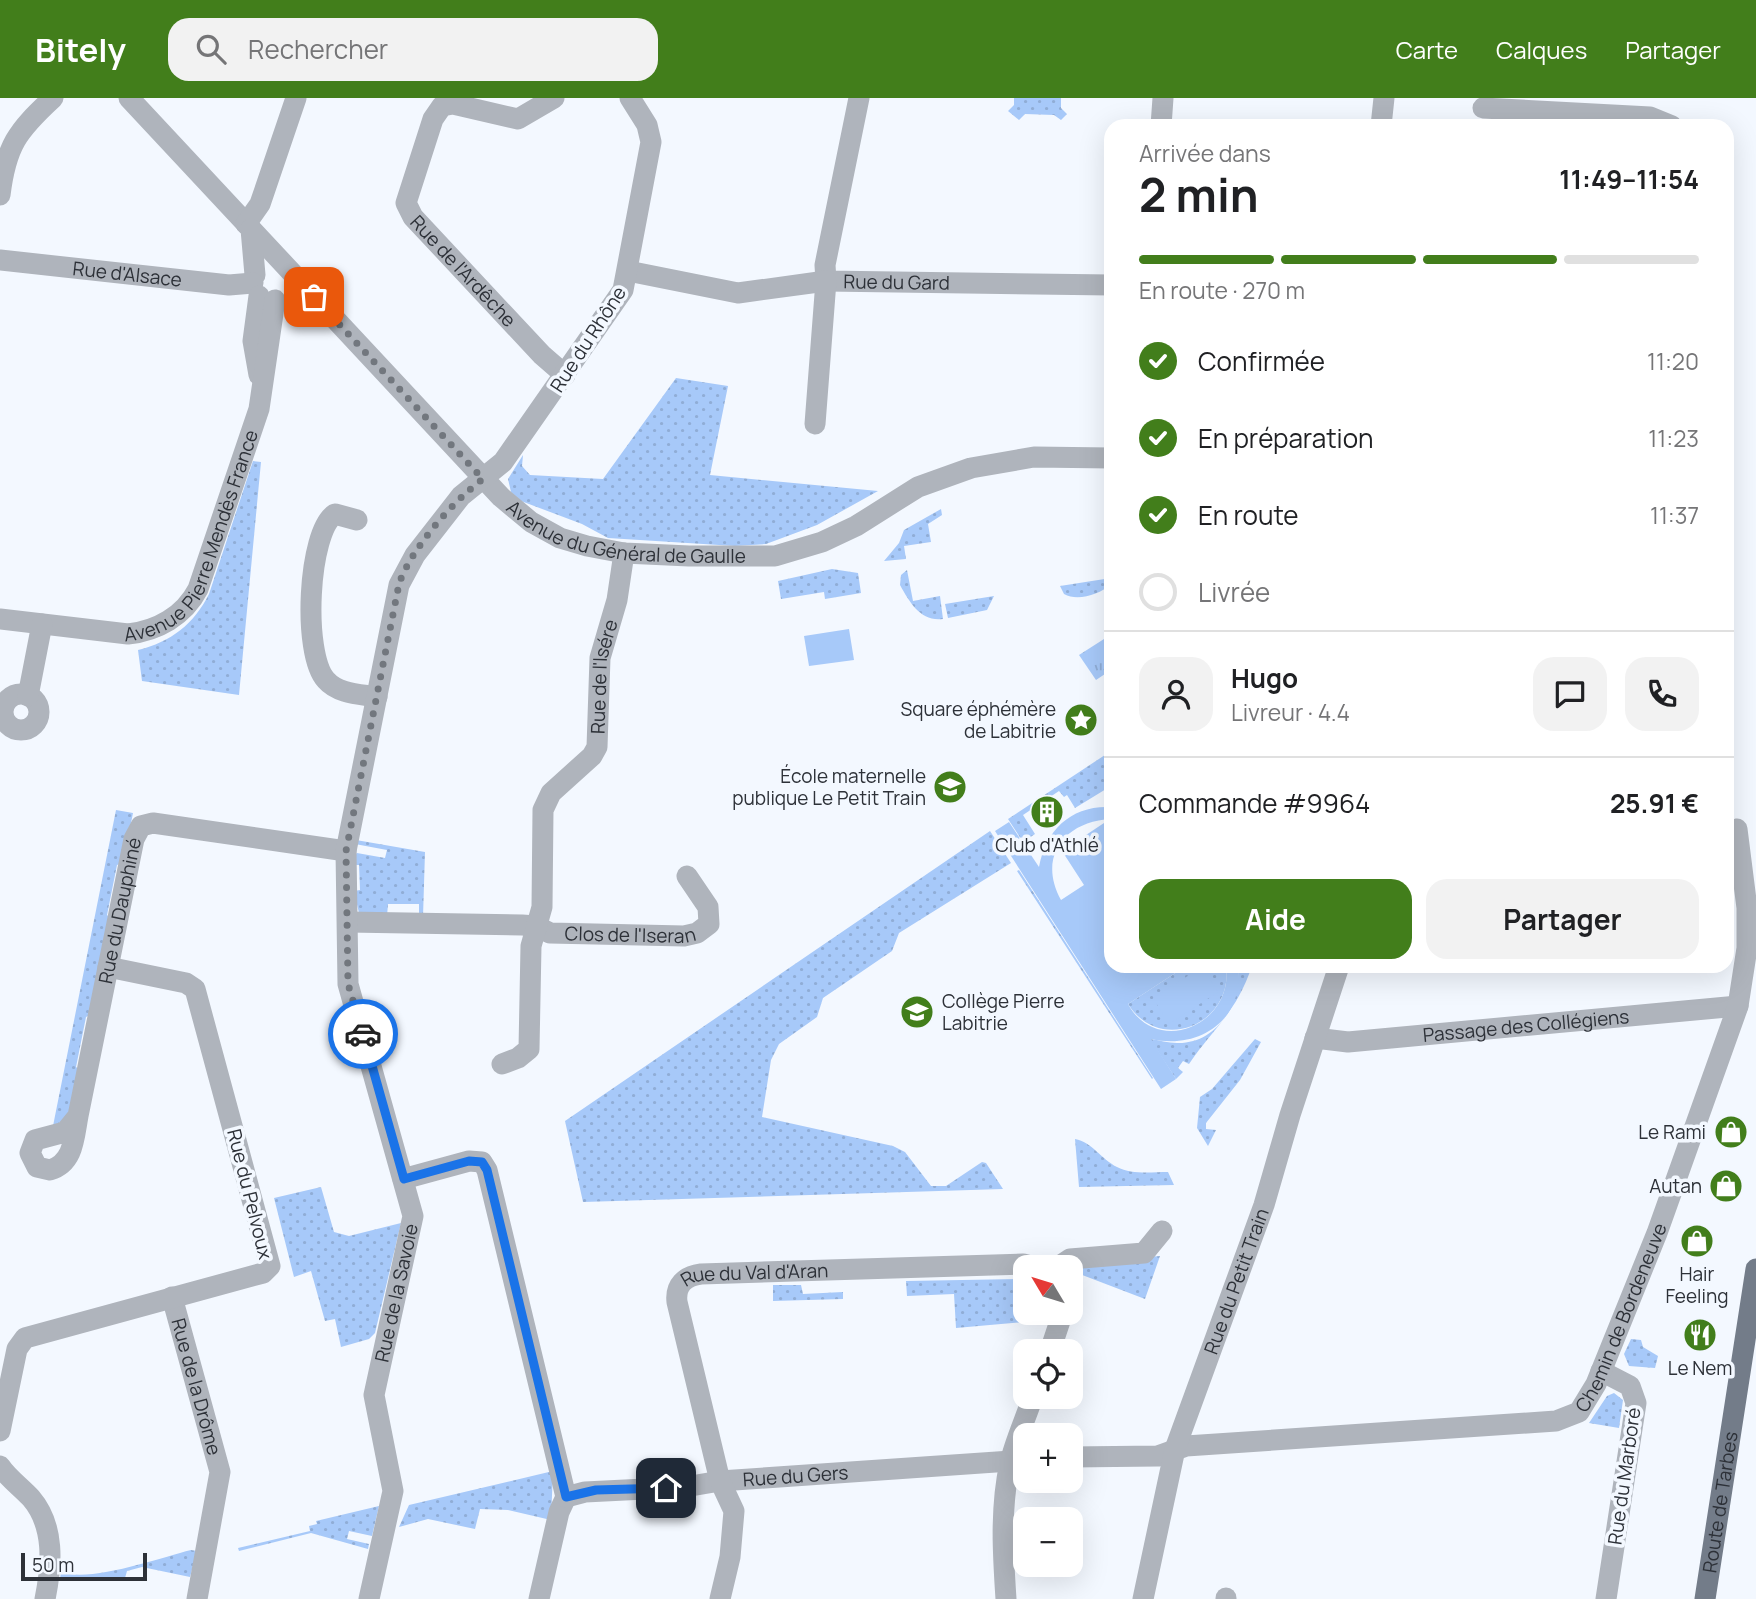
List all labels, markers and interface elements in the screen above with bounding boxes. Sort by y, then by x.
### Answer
search box [168,18,658,81]
text: Bitely [35,27,126,72]
icon: search [192,30,230,68]
text: Rechercher [248,31,388,67]
text: Carte [1396,33,1458,66]
text: Calques [1496,33,1587,66]
text: Partager [1625,33,1721,66]
text: Arrivée dans [1139,137,1271,169]
text: 11:49–11:54 [1559,161,1699,197]
text: 2 min [1139,163,1259,226]
street label: Rue de l'Ardêche [405,209,522,332]
street label: Rue d'Alsace [71,255,183,293]
pin [284,267,344,327]
street label: Rue du Gard [843,268,950,296]
text: En route · 270 m [1139,274,1305,306]
icon: bag [295,278,333,316]
street label: Rue du Rhône [544,281,632,397]
icon: check [1139,342,1177,380]
text: Confirmée [1198,343,1325,379]
text: 11:20 [1647,345,1699,377]
icon: check [1139,419,1177,457]
text: En préparation [1198,420,1373,456]
text: 11:23 [1648,422,1699,454]
street label: Avenue Pierre Mendès France [123,426,264,647]
street label: Avenue du Général de Gaulle [501,494,746,569]
icon: check [1139,496,1177,534]
text: En route [1198,497,1299,533]
text: 11:37 [1650,499,1699,531]
text: Livrée [1198,574,1270,610]
street label: Rue de l'Isére [584,616,624,734]
button: person [1139,657,1213,731]
button: chat [1533,657,1607,731]
button: phone [1625,657,1699,731]
text: Hugo [1231,660,1298,696]
place label: Square éphémère de Labitrie [900,696,1056,744]
text: Livreur · 4.4 [1231,696,1350,728]
place icon: Square éphémère de Labitrie [1062,701,1100,739]
place label: École maternelle publique Le Petit Train [732,763,926,811]
school or university icon: École maternelle publique Le Petit Train [931,768,969,806]
text: Commande #9964 [1139,785,1370,821]
text: 25.91 € [1610,785,1699,821]
building icon: Club d'Athlé [1028,793,1066,831]
place label: Club d'Athlé [995,832,1099,858]
street label: Rue du Dauphiné [92,835,147,986]
button: Aide [1139,879,1412,959]
button: Partager [1426,879,1699,959]
street label: Clos de l'Iseran [564,920,698,949]
place label: Collège Pierre Labitrie [942,988,1065,1036]
school or university icon: Collège Pierre Labitrie [898,993,936,1031]
courier [328,999,398,1069]
street label: Passage des Collégiens [1422,1003,1630,1048]
icon: car [344,1015,382,1053]
shop icon: Le Rami [1712,1113,1750,1151]
place label: Le Rami [1638,1119,1706,1145]
street label: Rue du Pelvoux [221,1126,279,1262]
shop icon: Autan [1707,1167,1745,1205]
place label: Autan [1649,1173,1702,1199]
street label: Rue du Petit Train [1198,1205,1275,1358]
street label: Chemin de Bordeneuve [1569,1219,1673,1417]
street label: Rue de la Savoie [369,1221,424,1365]
shop icon: Hair Feeling [1678,1222,1716,1260]
north arrow [1013,1255,1083,1325]
map controls [1013,1255,1083,1577]
street label: Rue du Val d'Aran [676,1257,829,1292]
place label: Hair Feeling [1666,1261,1728,1309]
street label: Rue de la Drôme [165,1315,228,1458]
restaurant icon: Le Nem [1681,1316,1719,1354]
button: locate [1013,1339,1083,1409]
place label: Le Nem [1668,1355,1732,1381]
street label: Rue du Marboré [1601,1406,1647,1546]
button: + [1013,1423,1083,1493]
street label: Route de Tarbes [1696,1430,1744,1575]
pin [636,1458,696,1518]
street label: Rue du Gers [742,1459,849,1492]
icon: home [647,1469,685,1507]
button: − [1013,1507,1083,1577]
scale bar [21,1550,147,1582]
text: 50 m [32,1552,74,1578]

